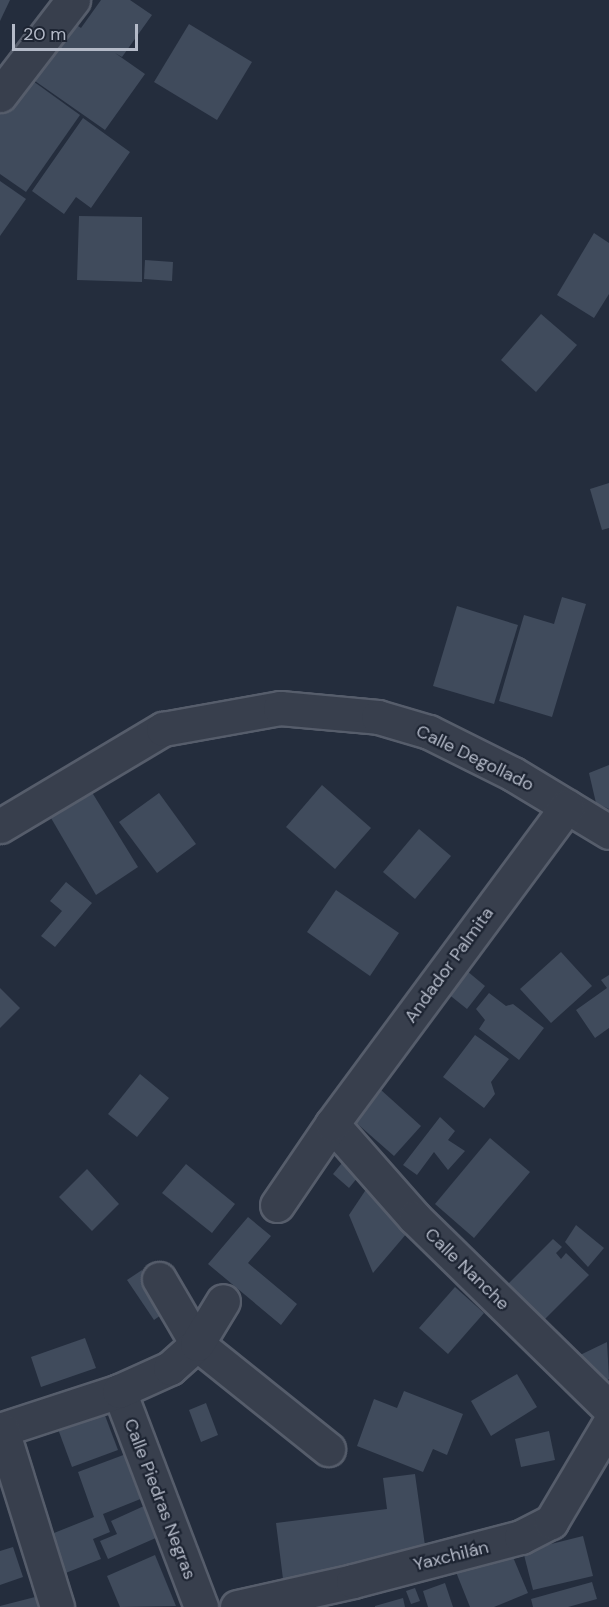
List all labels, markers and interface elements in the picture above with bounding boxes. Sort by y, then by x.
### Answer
scale bar [15,12,141,50]
text: 20 m [23,22,66,46]
street label: Calle Degollado [413,720,537,796]
street label: Andador Palmita [400,903,498,1027]
street label: Calle Nanche [420,1223,514,1315]
street label: Calle Piedras Negras [119,1416,201,1582]
street label: Yaxchilán [411,1536,491,1576]

